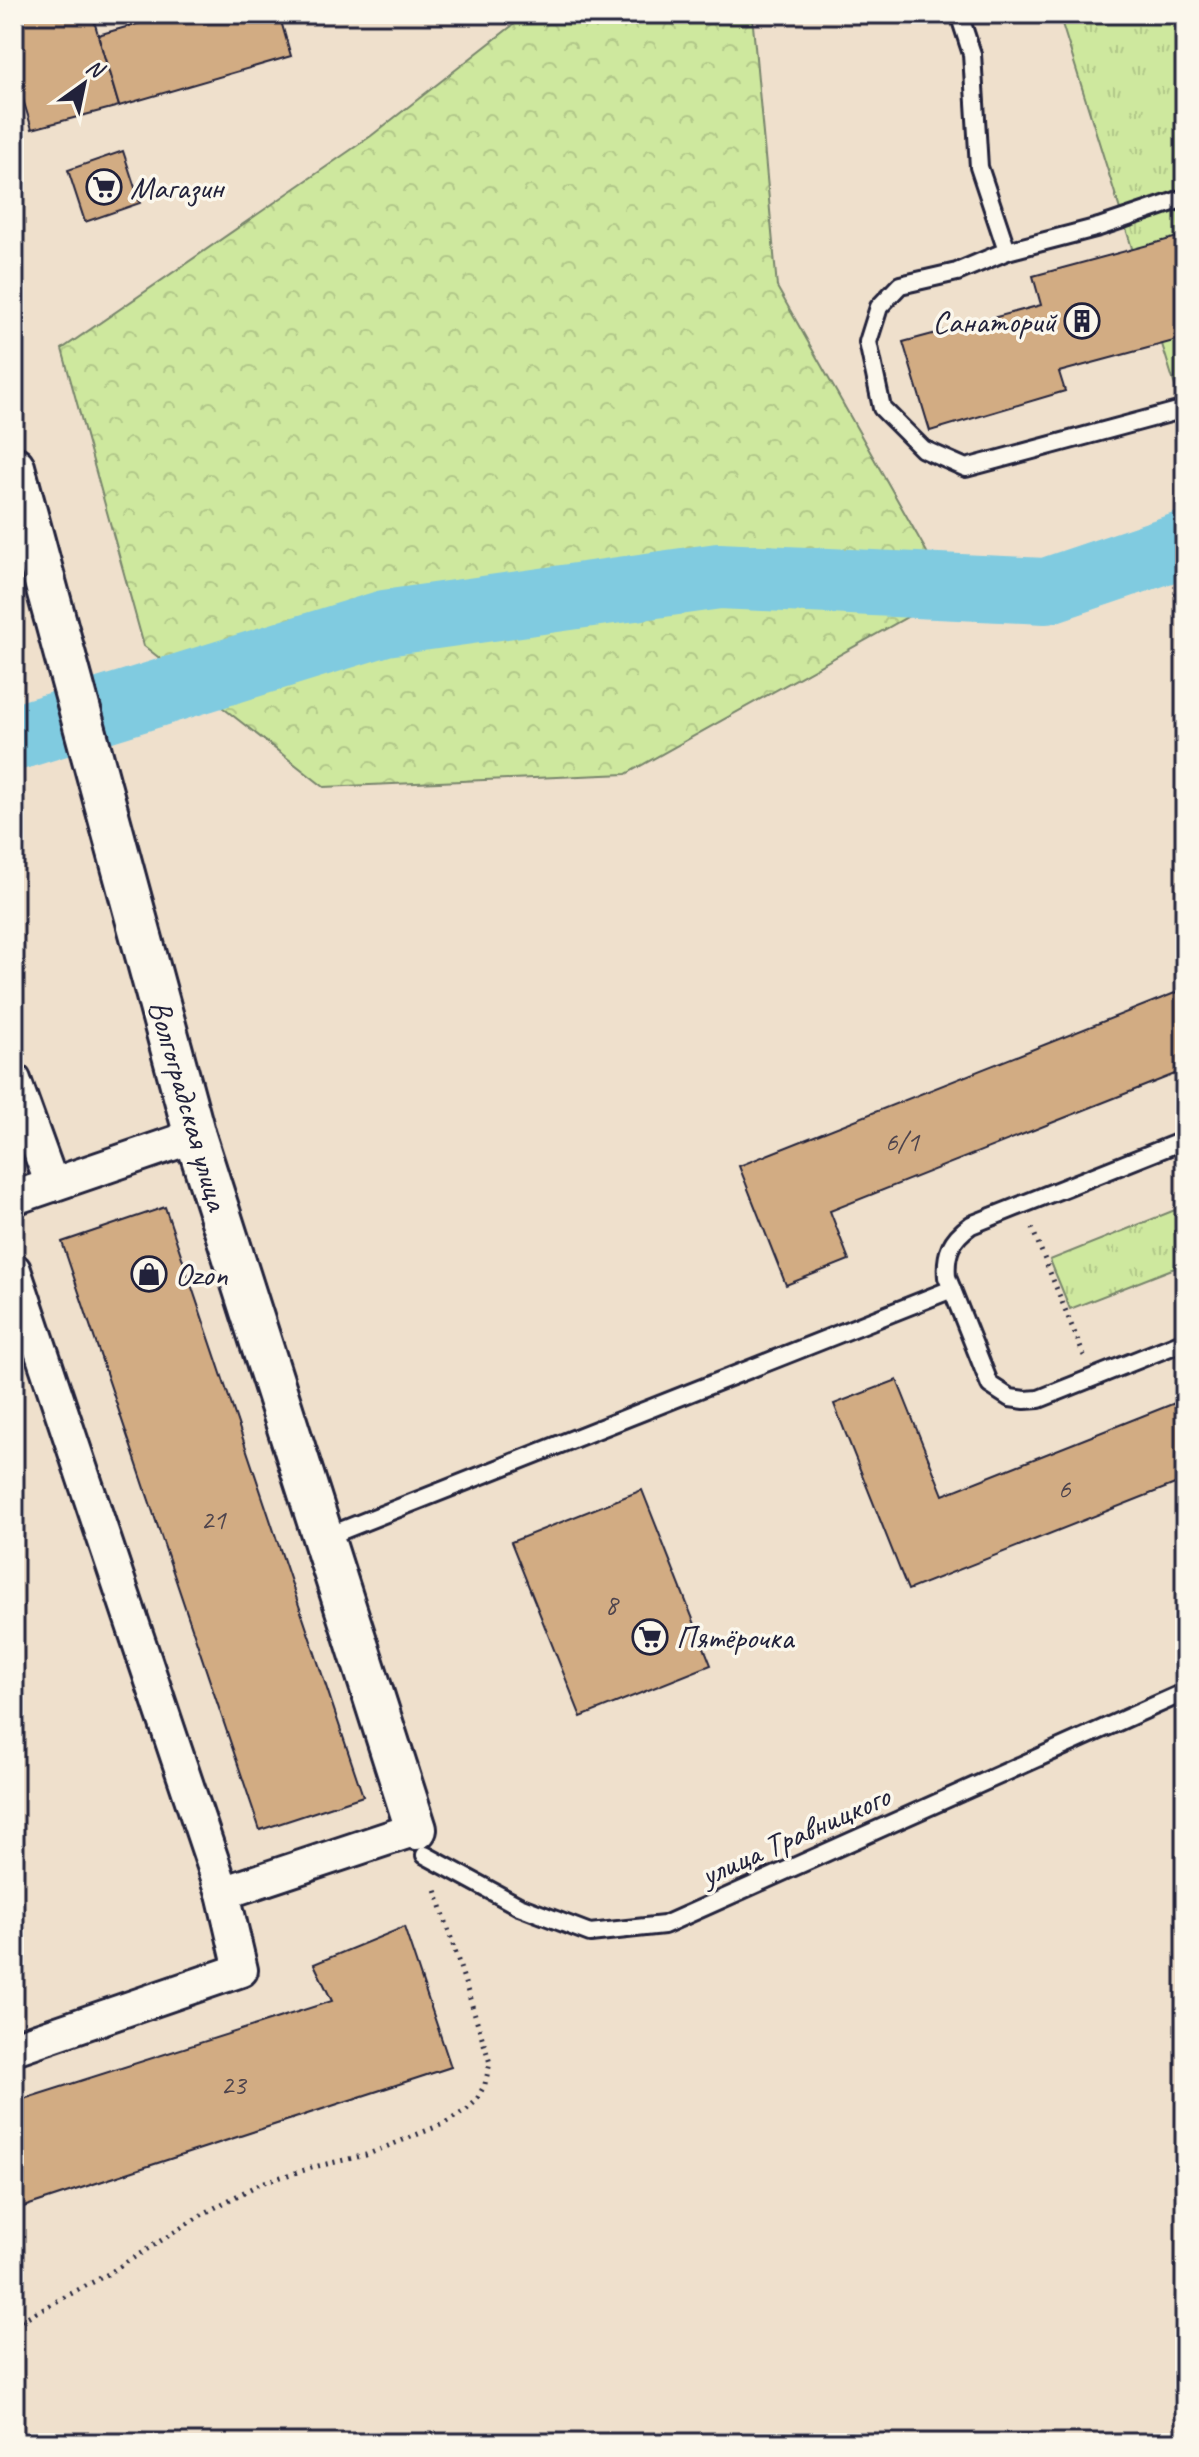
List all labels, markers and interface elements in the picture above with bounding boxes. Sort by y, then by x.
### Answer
north arrow [44,44,124,124]
text: N [81,53,111,85]
place label: Магазин [130,167,226,208]
supermarket icon: Магазин [85,168,123,206]
place label: Санаторий [932,301,1058,342]
building icon: Санаторий [1063,302,1101,340]
street label: Волгоградская улица [139,995,239,1217]
house number: 6/1 [885,1124,921,1159]
place label: Ozon [175,1254,228,1295]
shop icon: Ozon [130,1255,168,1293]
house number: 6 [1058,1471,1072,1506]
house number: 21 [200,1502,227,1537]
house number: 8 [605,1587,620,1622]
place label: Пятёрочка [676,1617,795,1658]
supermarket icon: Пятёрочка [631,1618,669,1656]
street label: улица Травницкого [692,1775,898,1896]
house number: 23 [220,2067,248,2102]

